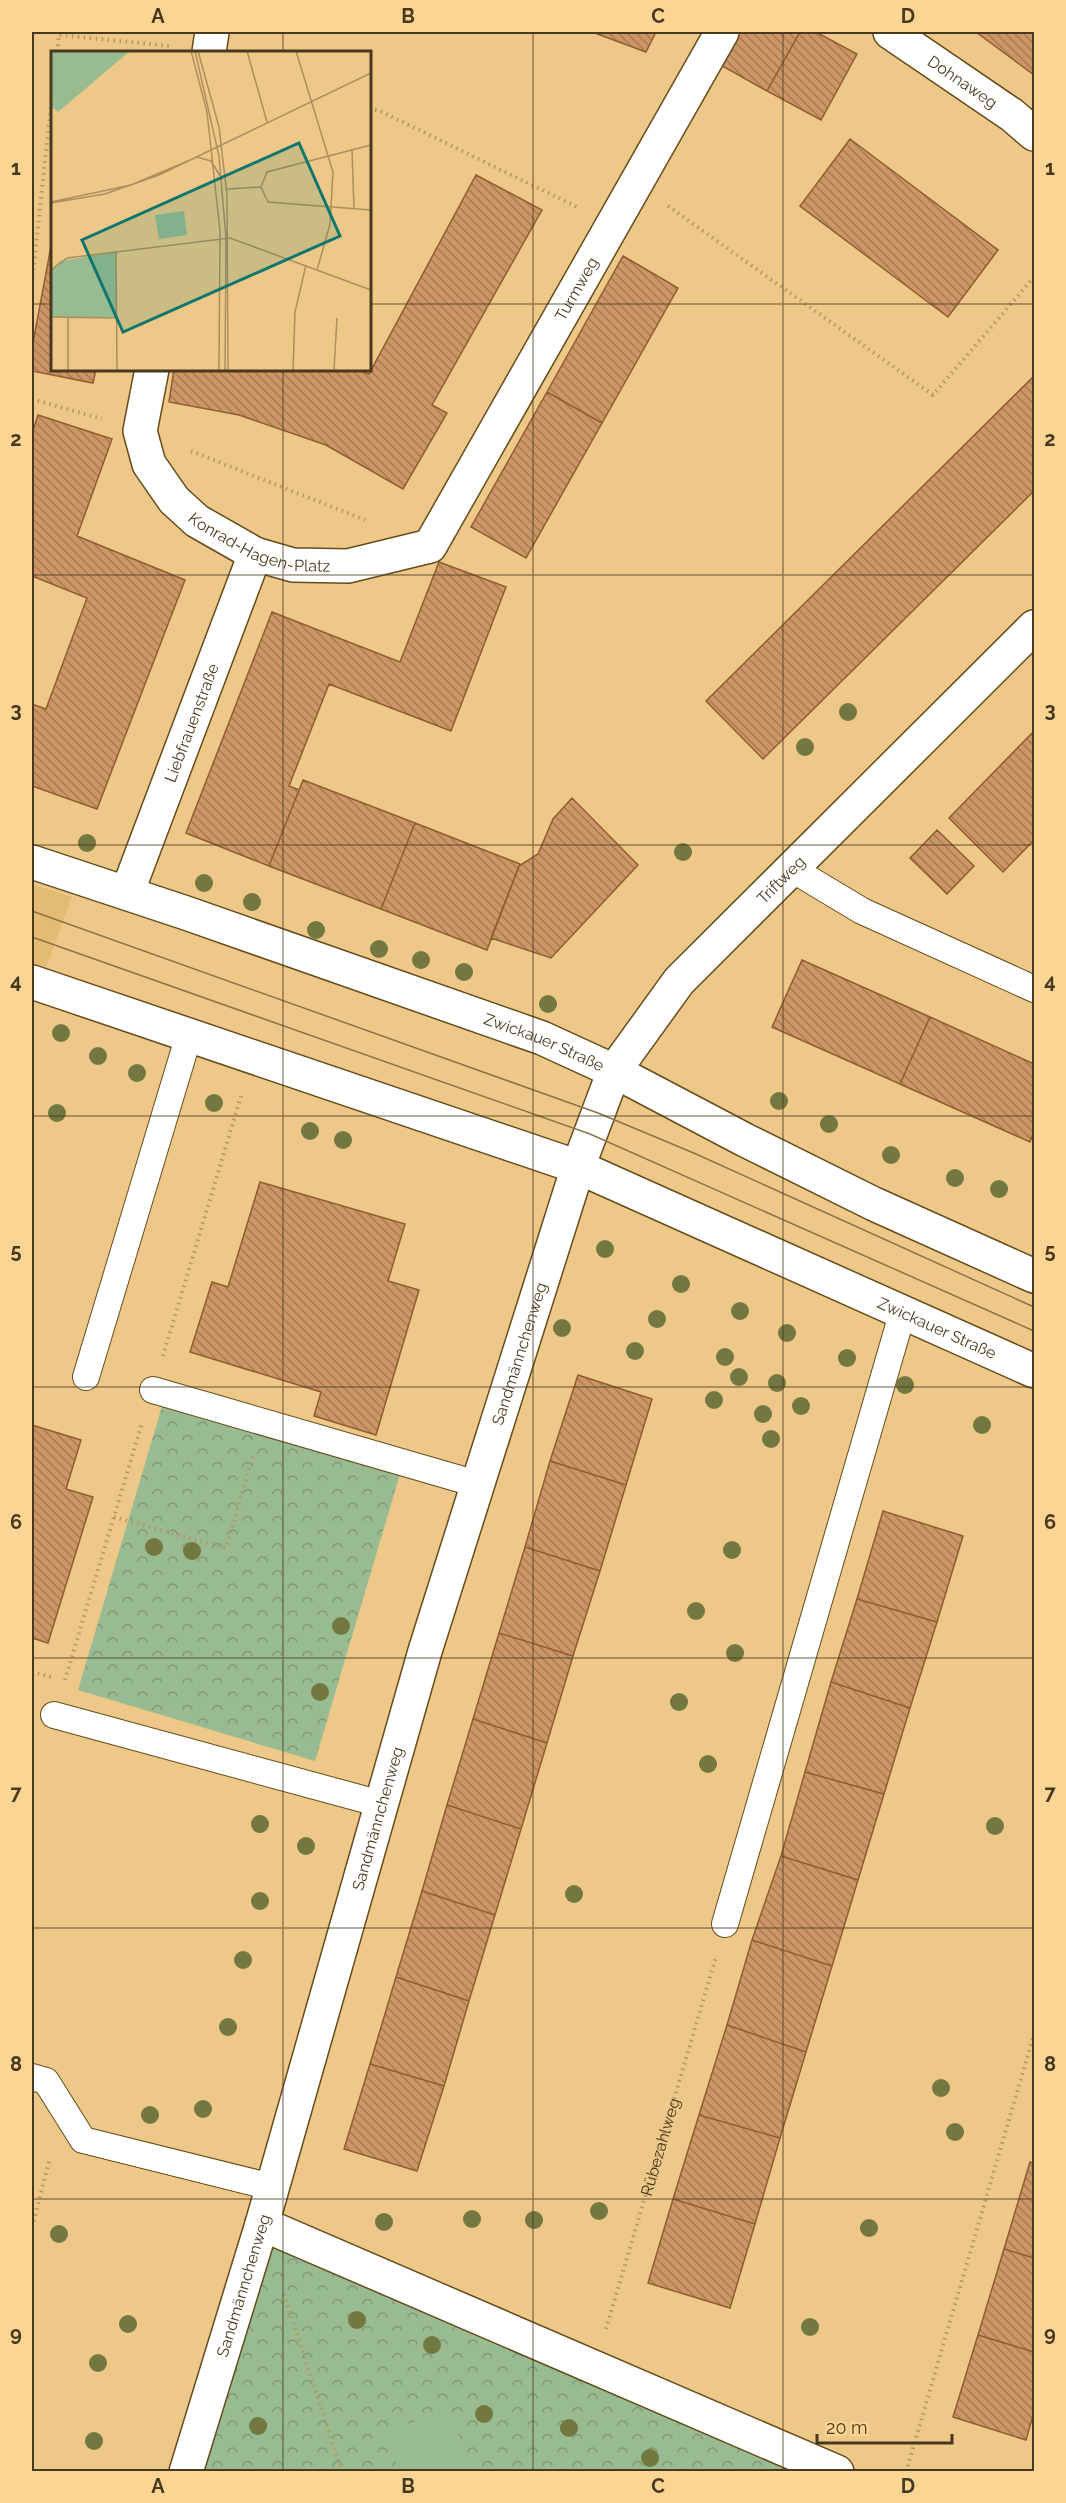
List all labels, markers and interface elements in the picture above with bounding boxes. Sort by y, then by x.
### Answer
text: A [151,4,165,28]
text: B [401,4,415,28]
text: C [651,4,665,28]
text: D [901,4,915,28]
inset map [51,51,370,370]
street label: Dohnaweg [924,51,1001,112]
text: 1 [11,156,21,180]
text: 1 [1045,156,1055,180]
street label: Turmweg [551,253,602,324]
text: 2 [10,427,22,451]
text: 2 [1044,427,1056,451]
street label: Konrad-Hagen-Platz [185,508,331,575]
street label: Liebfrauenstraße [160,661,222,785]
text: 3 [10,698,22,722]
text: 3 [1044,698,1056,722]
street label: Triftweg [753,852,809,907]
text: 4 [10,969,22,993]
text: 4 [1044,969,1056,993]
street label: Zwickauer Straße [482,1009,607,1075]
text: 5 [10,1239,22,1263]
text: 5 [1044,1239,1056,1263]
street label: Sandmännchenweg [488,1280,550,1427]
street label: Zwickauer Straße [875,1293,1000,1363]
text: 6 [10,1510,22,1534]
text: 6 [1044,1510,1056,1534]
street label: Sandmännchenweg [348,1744,407,1893]
text: 7 [10,1781,22,1805]
text: 7 [1044,1781,1056,1805]
text: 8 [10,2052,22,2076]
text: 8 [1044,2052,1056,2076]
street label: Rübezahlweg [636,2096,683,2198]
street label: Sandmännchenweg [212,2212,274,2359]
text: 9 [10,2322,22,2346]
text: 9 [1044,2322,1056,2346]
scale bar [817,2407,952,2445]
text: 20 m [826,2417,868,2438]
text: A [151,2474,165,2498]
text: B [401,2474,415,2498]
text: C [651,2474,665,2498]
text: D [901,2474,915,2498]

